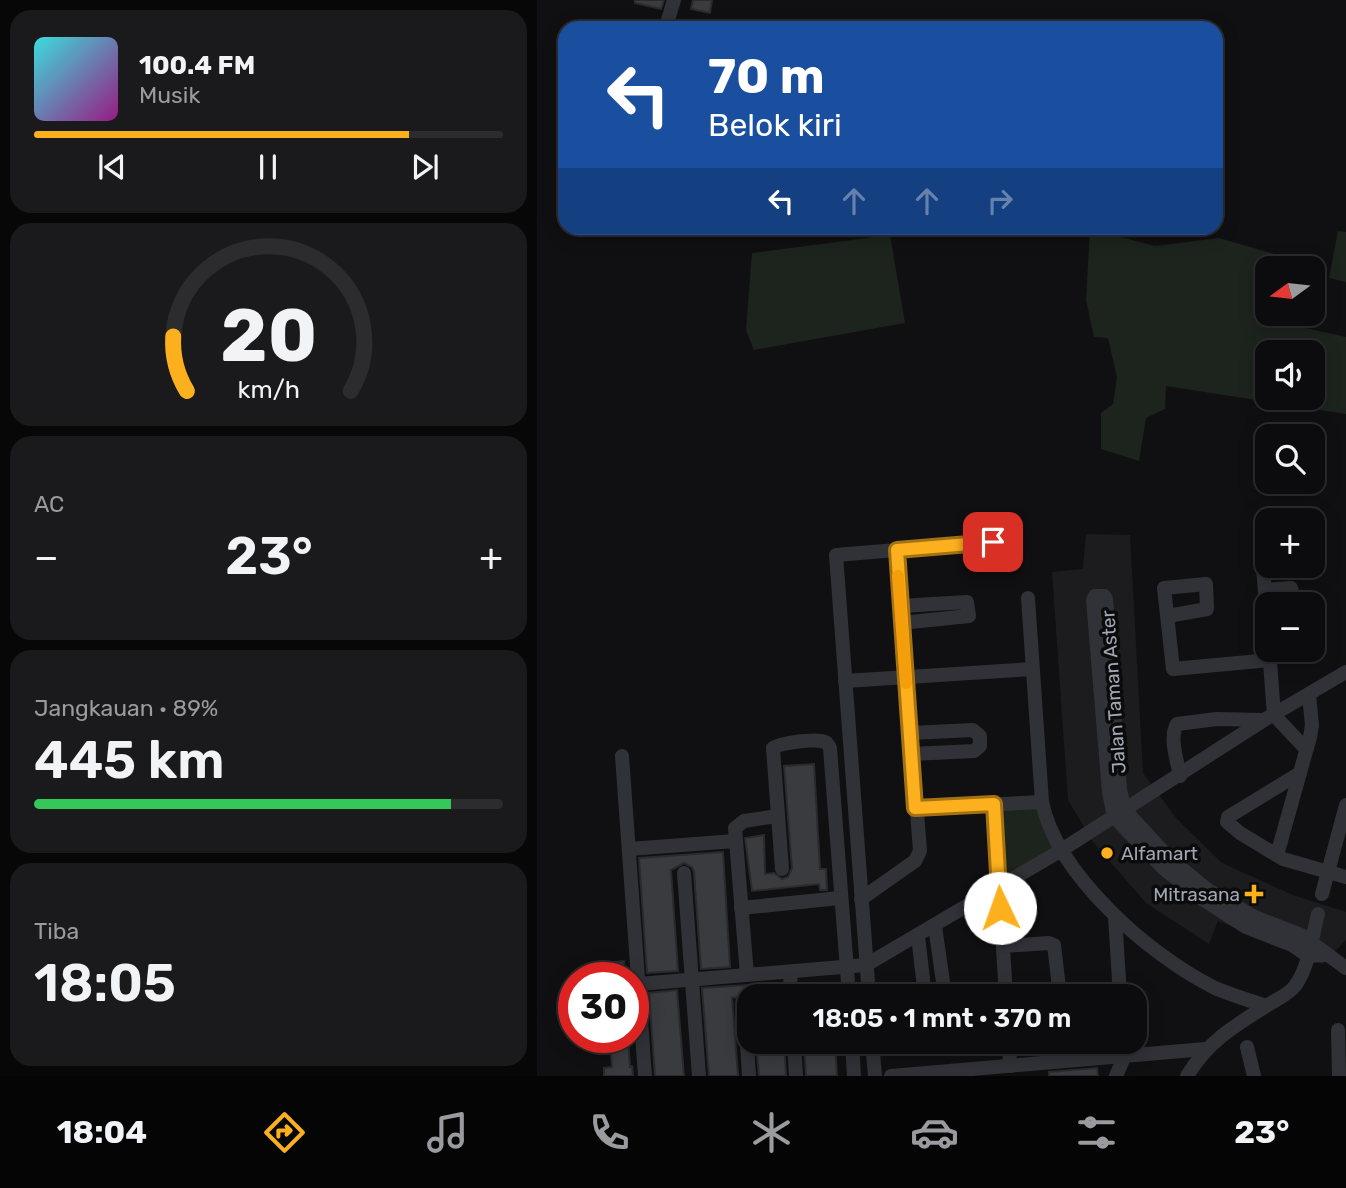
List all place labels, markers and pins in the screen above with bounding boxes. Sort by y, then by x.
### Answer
pin [963,512,1023,572]
place label: Alfamart [1121,842,1199,865]
marker: Alfamart [1099,845,1115,861]
place label: Mitrasana [1153,883,1240,906]
marker: Mitrasana [1246,886,1262,902]

